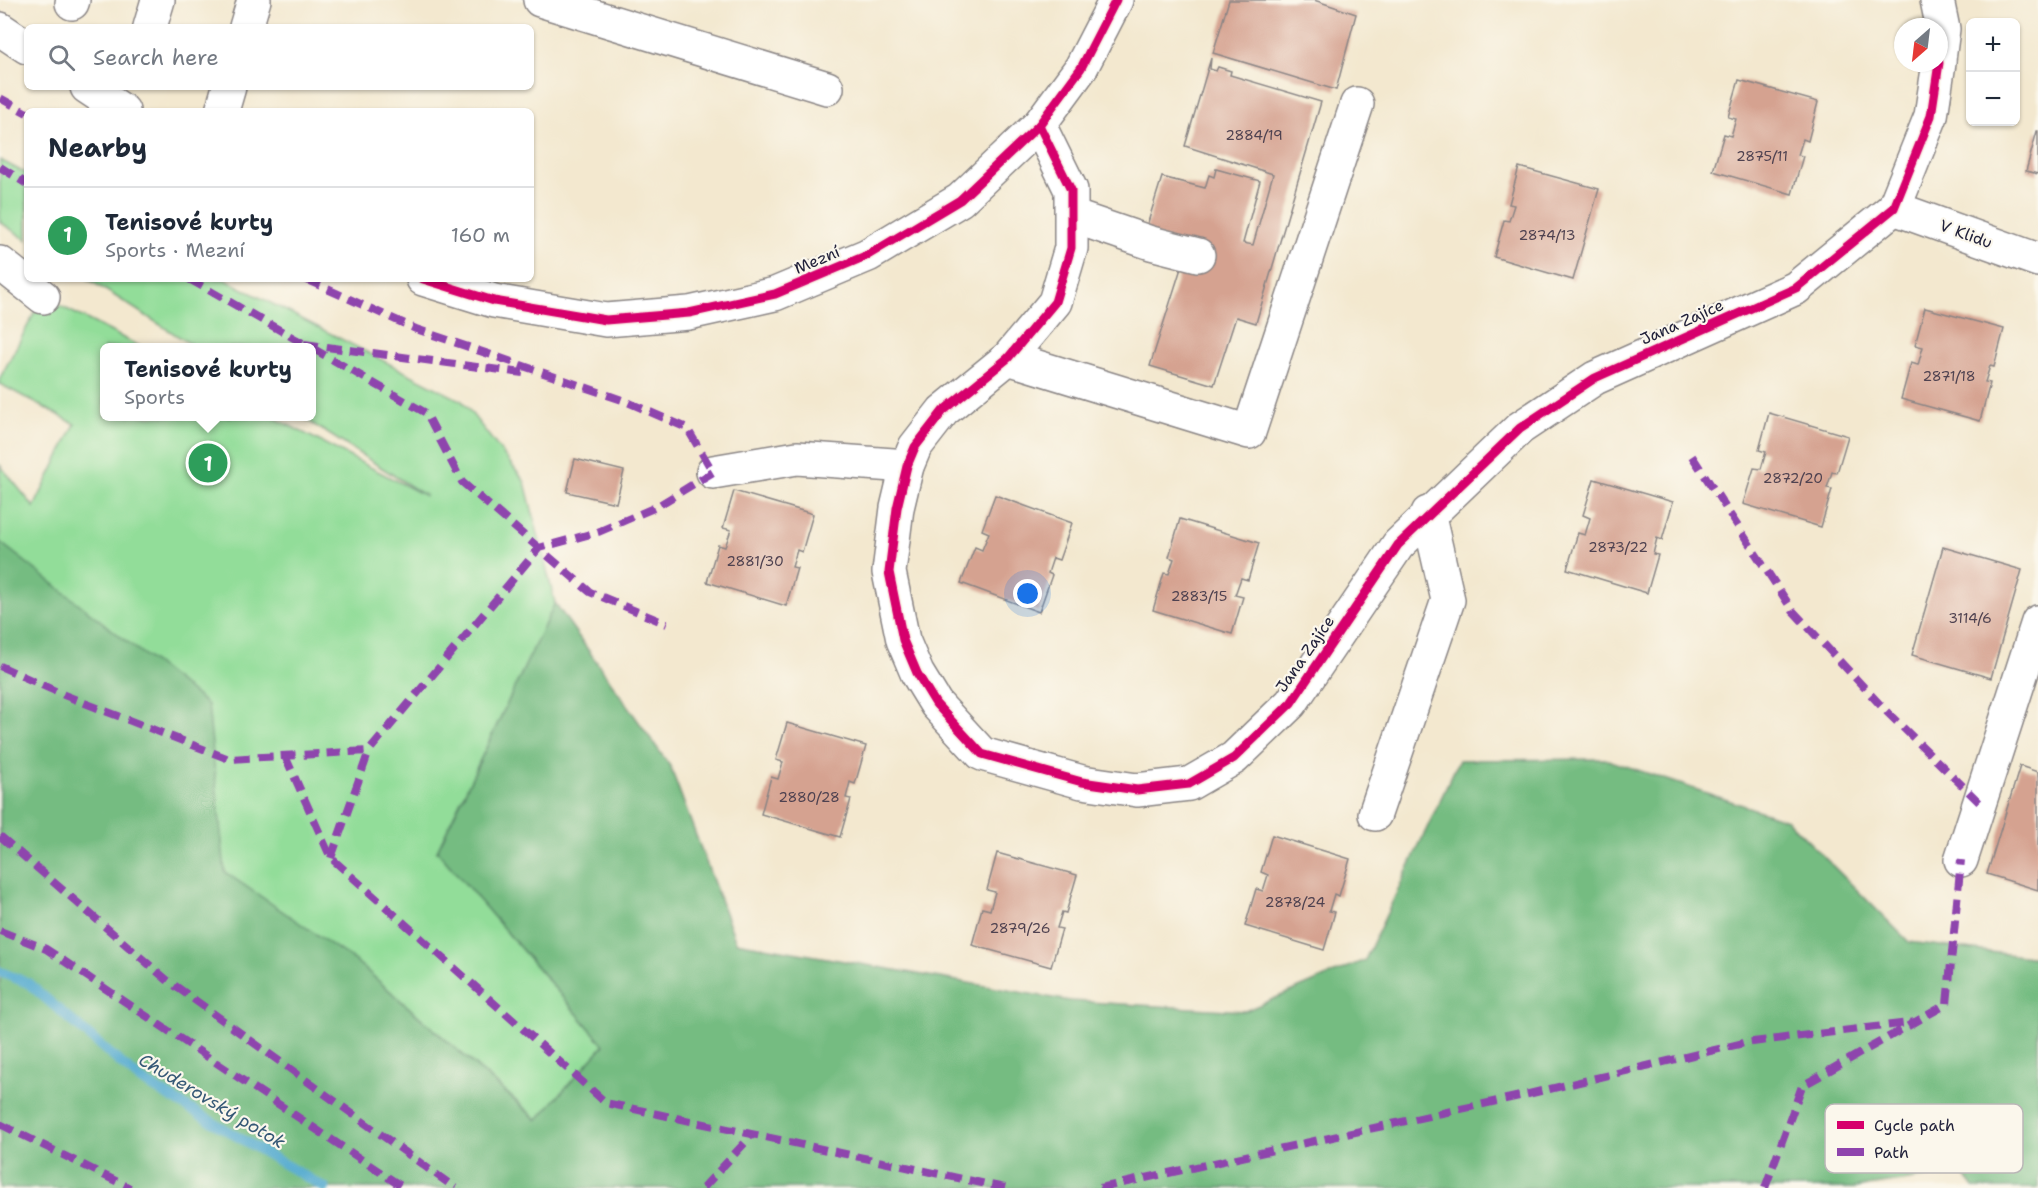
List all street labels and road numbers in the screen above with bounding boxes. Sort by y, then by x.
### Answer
street label: V Klidu [1937,215,1995,253]
street label: Mezní [791,241,843,279]
street label: Jana Zajíce [1637,294,1727,350]
street label: Jana Zajíce [1271,612,1339,696]

